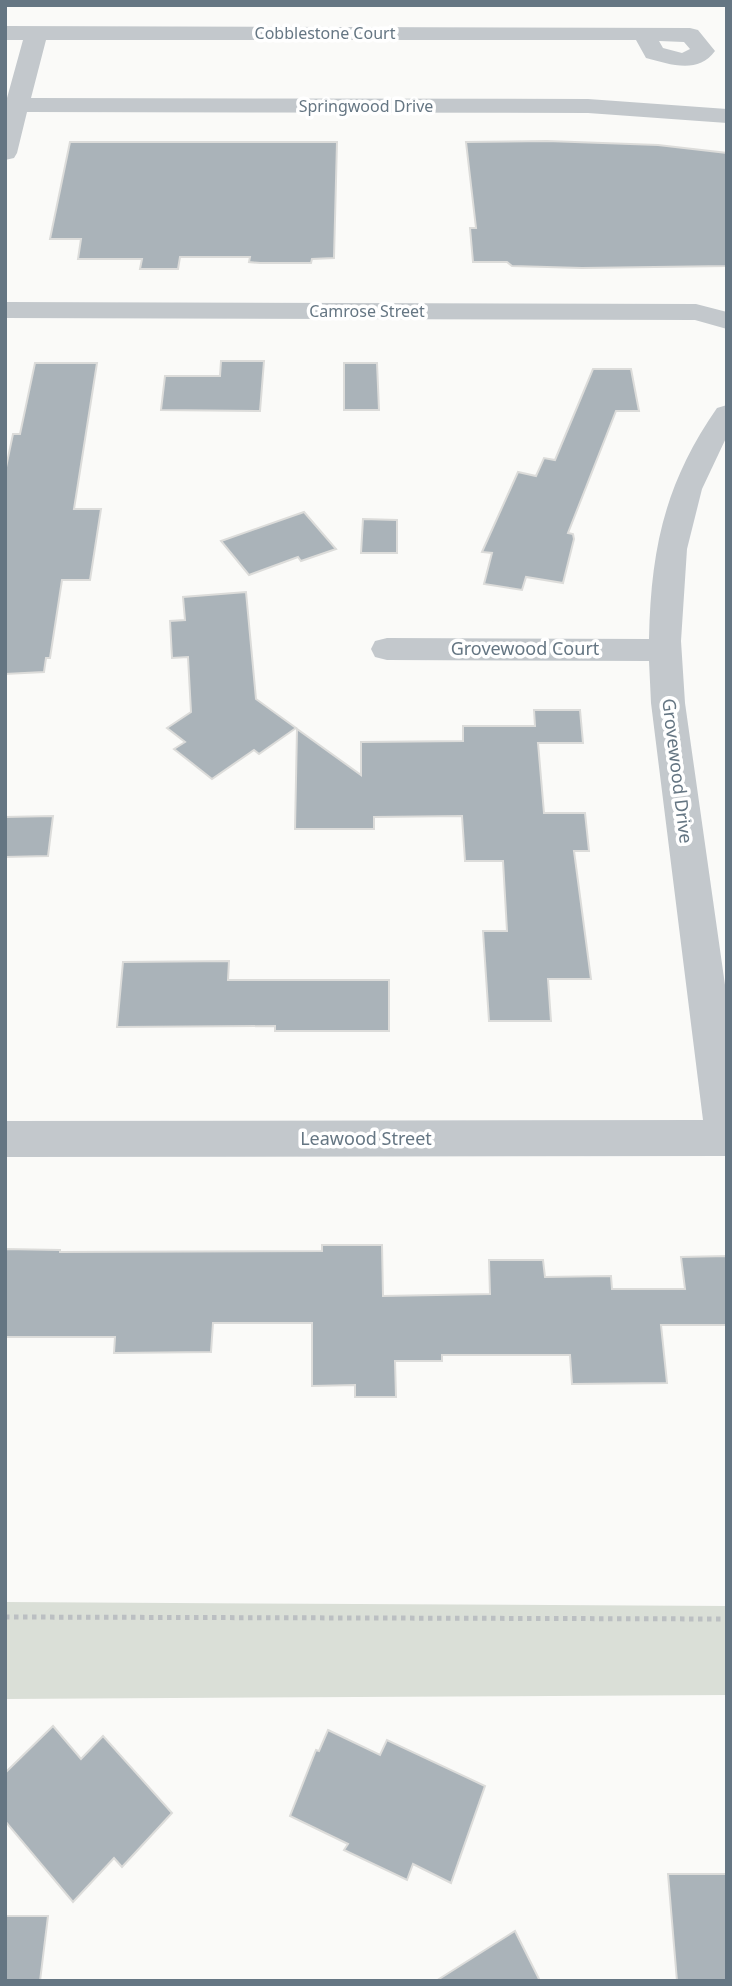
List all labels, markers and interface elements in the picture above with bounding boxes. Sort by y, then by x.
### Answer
street label: Cobblestone Court [255,22,396,44]
street label: Springwood Drive [299,95,433,117]
street label: Camrose Street [309,300,425,322]
street label: Grovewood Court [451,636,600,660]
street label: Grovewood Drive [657,697,699,845]
street label: Leawood Street [300,1126,432,1150]

